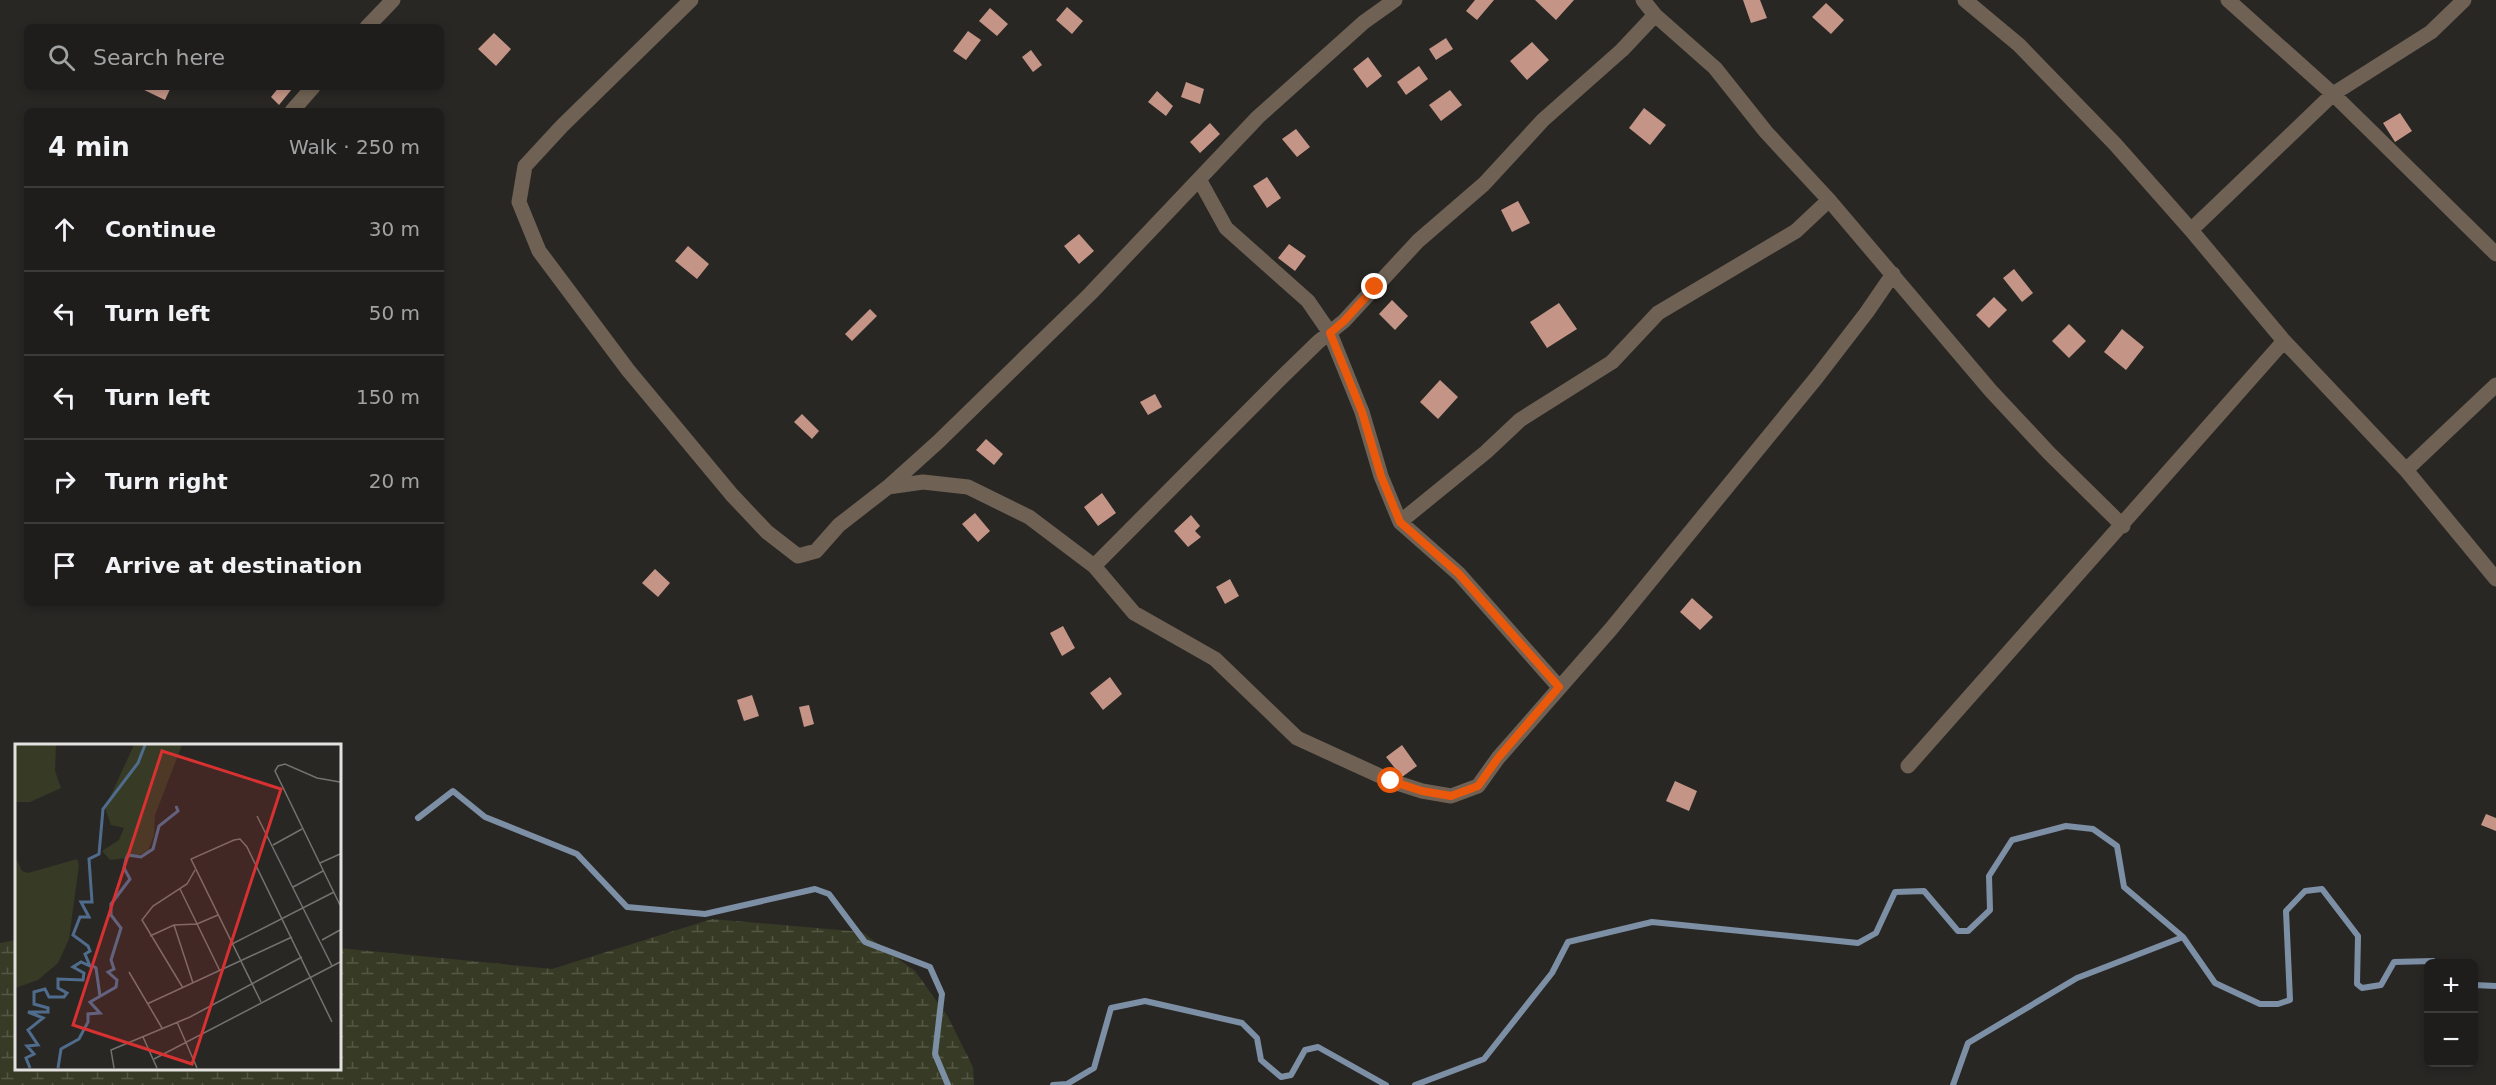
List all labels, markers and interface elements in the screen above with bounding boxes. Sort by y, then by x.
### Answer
search box [24,24,444,90]
icon: search [45,41,78,74]
text: Search here [93,45,225,70]
text: 4 min [48,132,130,162]
text: Walk · 250 m [289,135,420,159]
icon: ahead [48,213,81,246]
text: Continue [105,217,216,242]
text: 30 m [369,217,420,241]
route end [1361,273,1387,299]
icon: left [48,297,81,330]
text: Turn left [105,301,210,326]
text: 50 m [369,301,420,325]
icon: left [48,381,81,414]
text: Turn left [105,385,210,410]
text: 150 m [356,385,420,409]
icon: right [48,465,81,498]
text: Turn right [105,469,228,494]
text: 20 m [369,469,420,493]
icon: arrive [48,549,81,582]
text: Arrive at destination [105,553,362,578]
inset map [15,744,340,1070]
route start [1377,767,1403,793]
map controls [2424,959,2478,1067]
button: + [2424,959,2478,1013]
button: − [2424,1013,2478,1067]

